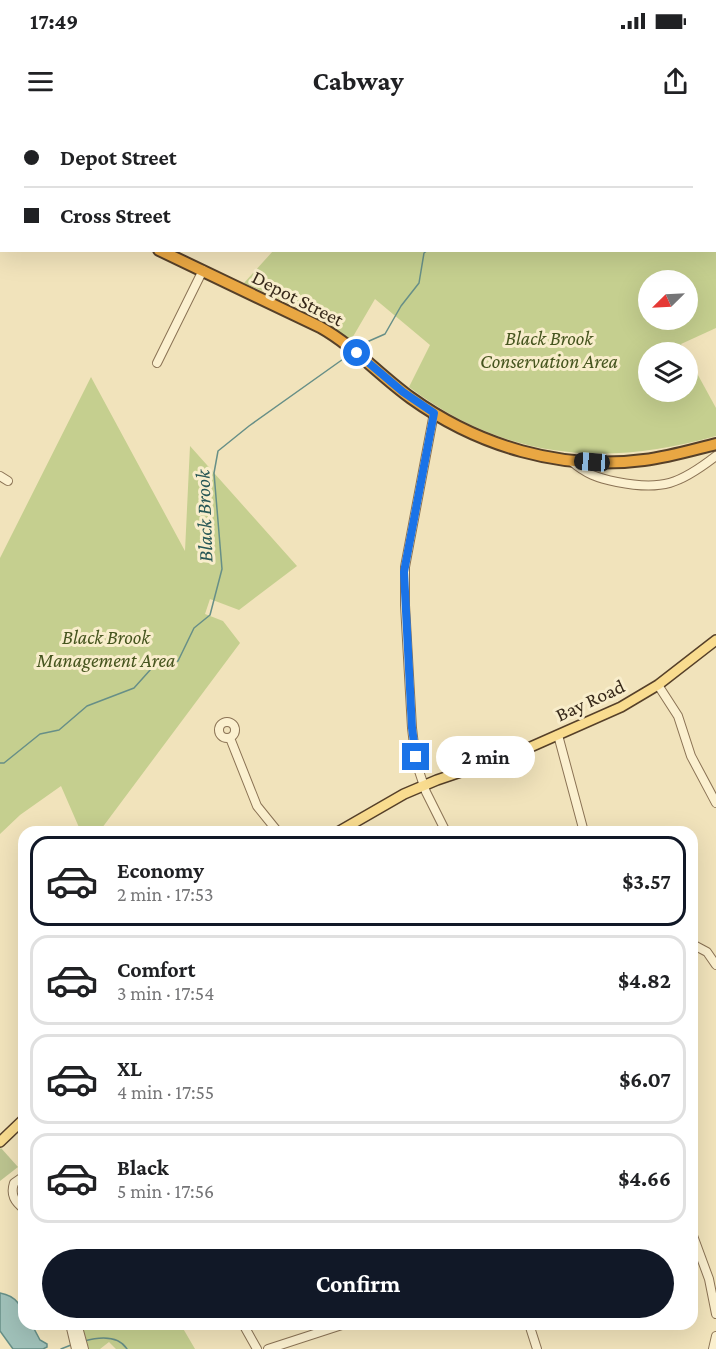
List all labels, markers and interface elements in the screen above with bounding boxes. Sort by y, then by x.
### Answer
text: 17:49 [30,9,78,34]
icon: menu [24,65,57,98]
icon: share [659,65,692,98]
text: Cabway [312,66,404,96]
text: Depot Street [60,145,177,170]
text: Cross Street [60,203,171,228]
street label: Depot Street [248,266,348,332]
north arrow [638,270,698,330]
map controls [638,270,698,402]
park label: Black Brook Conservation Area [480,327,618,372]
route start [343,339,370,366]
button: layers [638,342,698,402]
car [573,452,611,472]
water label: Black Brook [190,469,218,563]
park label: Black Brook Management Area [36,626,175,672]
street label: Bay Road [552,674,629,726]
callout: 2 min [437,736,536,778]
route end [402,743,429,770]
text: 2 min [461,746,510,768]
icon: car [45,854,99,908]
text: Economy [117,858,204,883]
text: $3.57 [622,869,671,894]
text: 2 min · 17:53 [117,883,213,905]
icon: car [45,953,99,1007]
text: Comfort [117,957,195,982]
text: $4.82 [618,968,671,993]
text: 3 min · 17:54 [117,982,214,1004]
icon: car [45,1052,99,1106]
text: XL [117,1056,142,1081]
text: $6.07 [619,1067,671,1092]
text: 4 min · 17:55 [117,1081,214,1103]
icon: car [45,1151,99,1205]
text: Black [117,1155,169,1180]
text: $4.66 [618,1166,671,1191]
text: 5 min · 17:56 [117,1180,214,1202]
button: Confirm [42,1249,674,1318]

